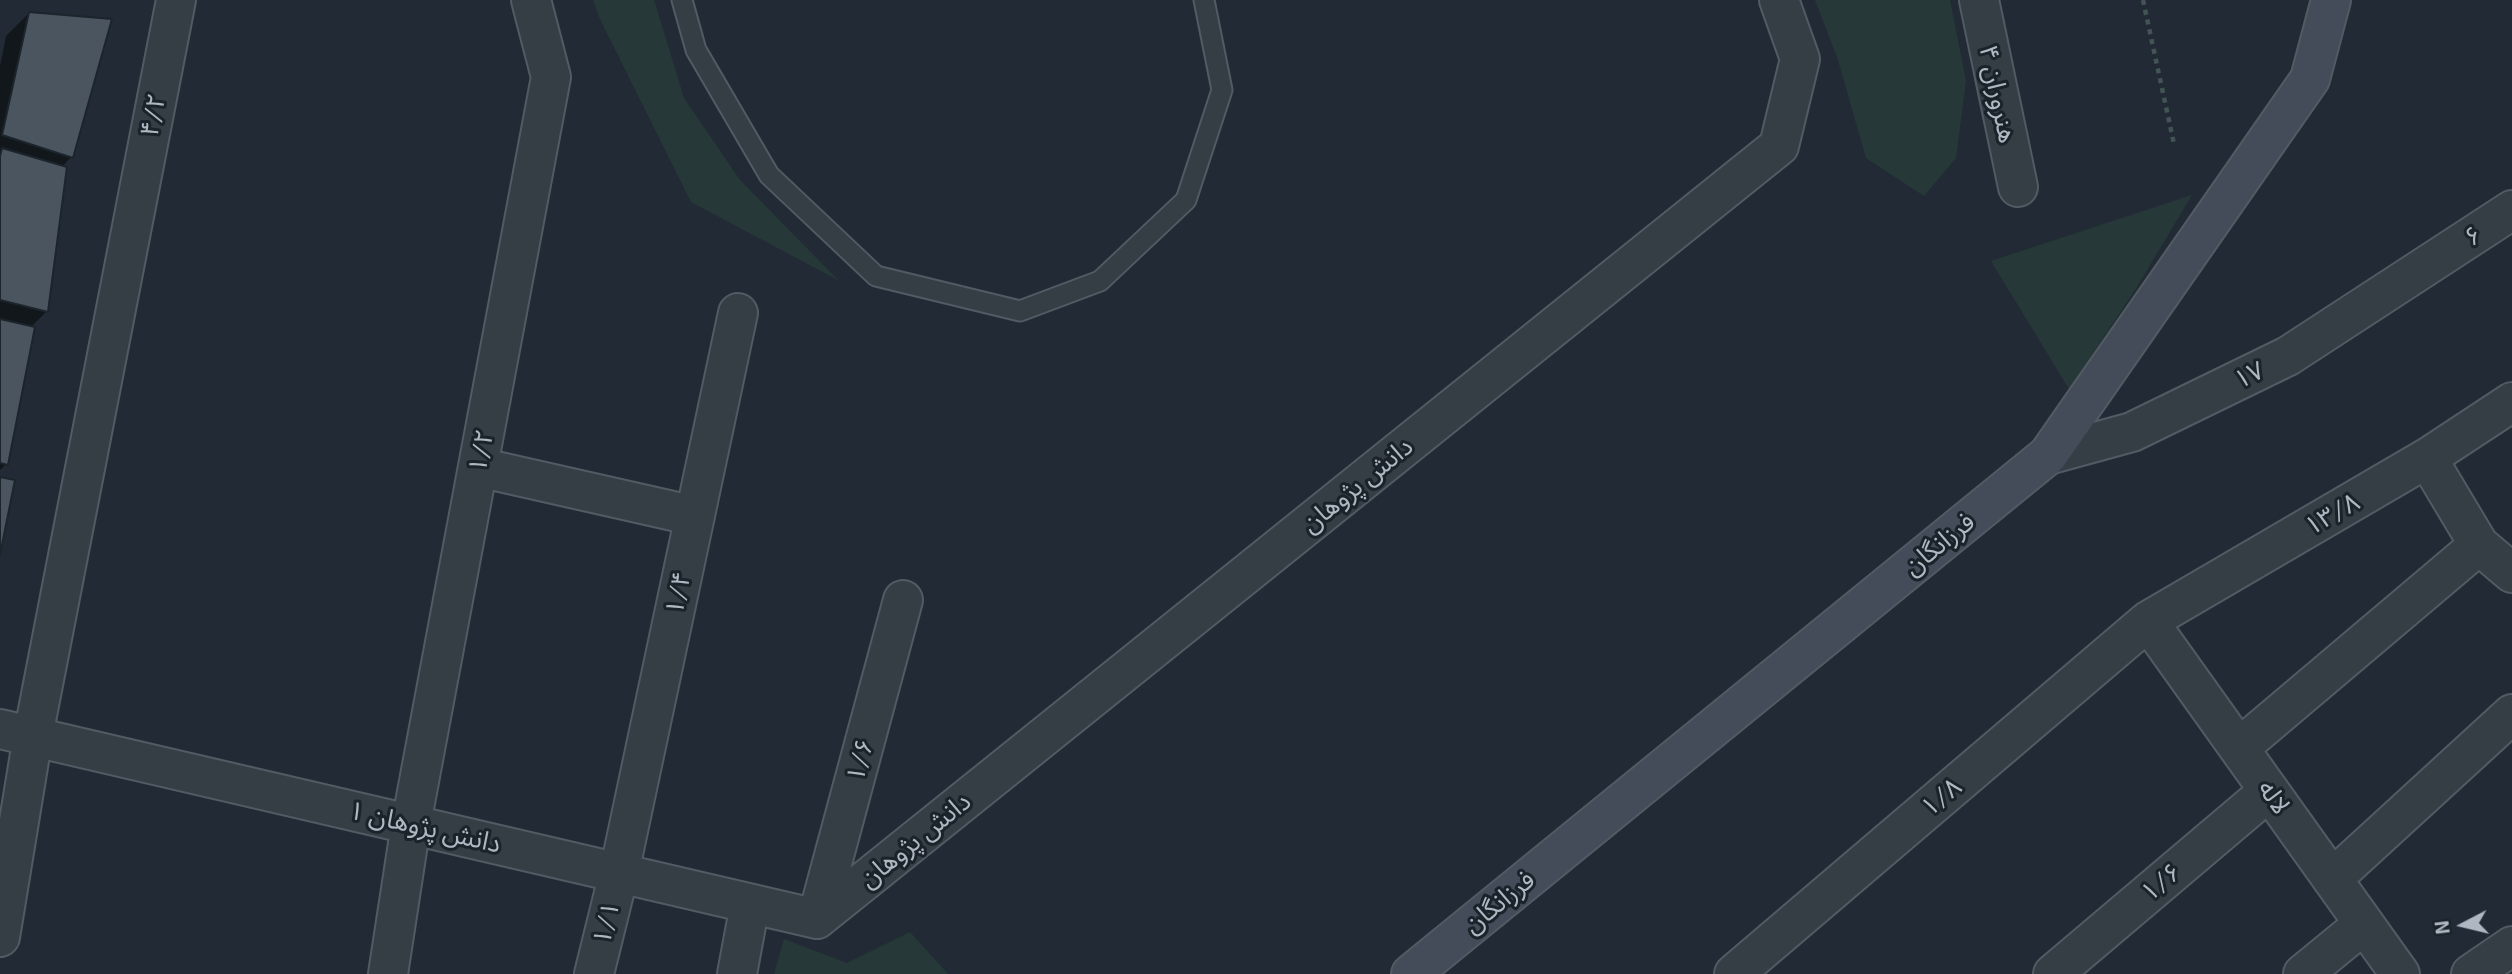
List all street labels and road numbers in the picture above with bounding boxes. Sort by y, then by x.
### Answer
street label: هنروران ۴ [1972,42,2024,146]
street label: ۴/۲ [134,91,172,139]
street label: ۶ [2458,219,2488,253]
street label: ۱۷ [2229,354,2269,396]
street label: ۱/۲ [462,427,500,475]
street label: دانش پژوهان [1295,431,1419,539]
street label: ۱۳/۸ [2299,486,2365,542]
street label: فرزانگان [1897,506,1981,582]
street label: ۱/۴ [658,569,698,617]
street label: ۱/۶ [839,735,881,785]
street label: ۱/۸ [1914,771,1968,823]
street label: لاله [2251,774,2297,820]
street label: دانش پژوهان [853,786,977,894]
street label: دانش پژوهان ۱ [346,794,504,860]
street label: ۱/۶ [2134,856,2188,908]
street label: فرزانگان [1457,864,1541,940]
street label: ۱/۱ [586,898,626,948]

